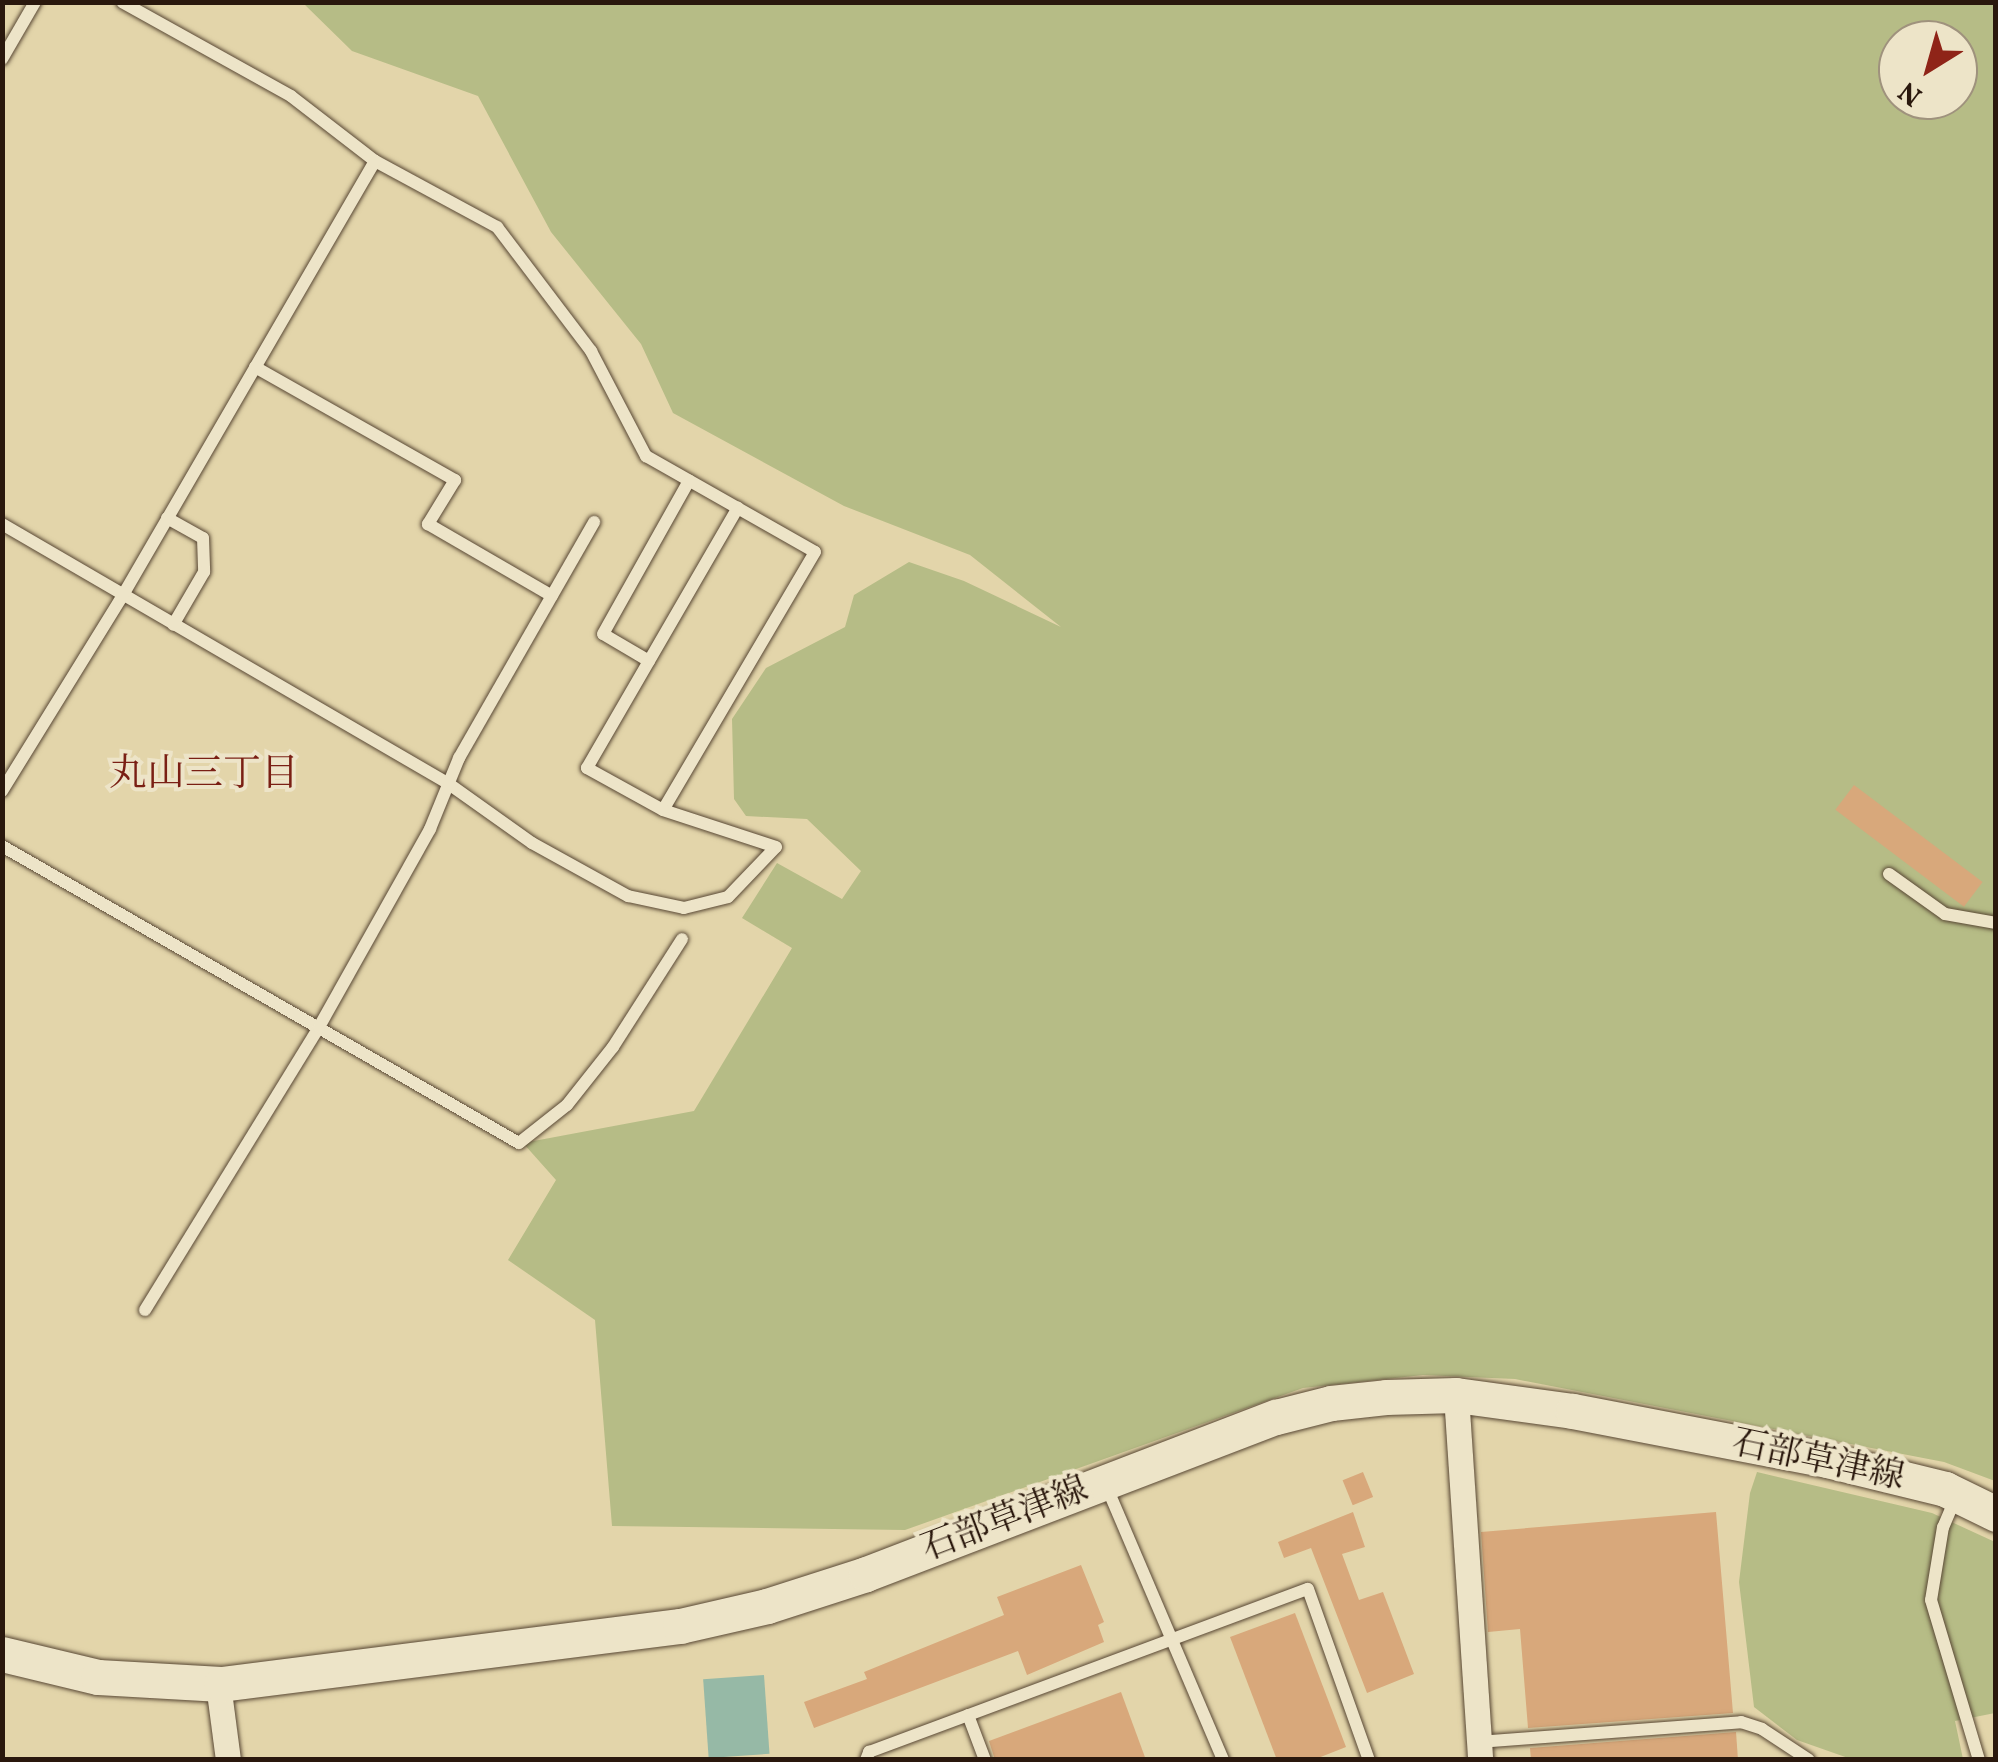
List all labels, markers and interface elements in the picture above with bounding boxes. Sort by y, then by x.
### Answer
north arrow [1878,20,1978,120]
text: N [1891,71,1931,114]
district label: 丸山三丁目 [109,753,299,799]
street label: 石部草津線 [1728,1422,1908,1500]
street label: 石部草津線 [916,1469,1094,1571]

